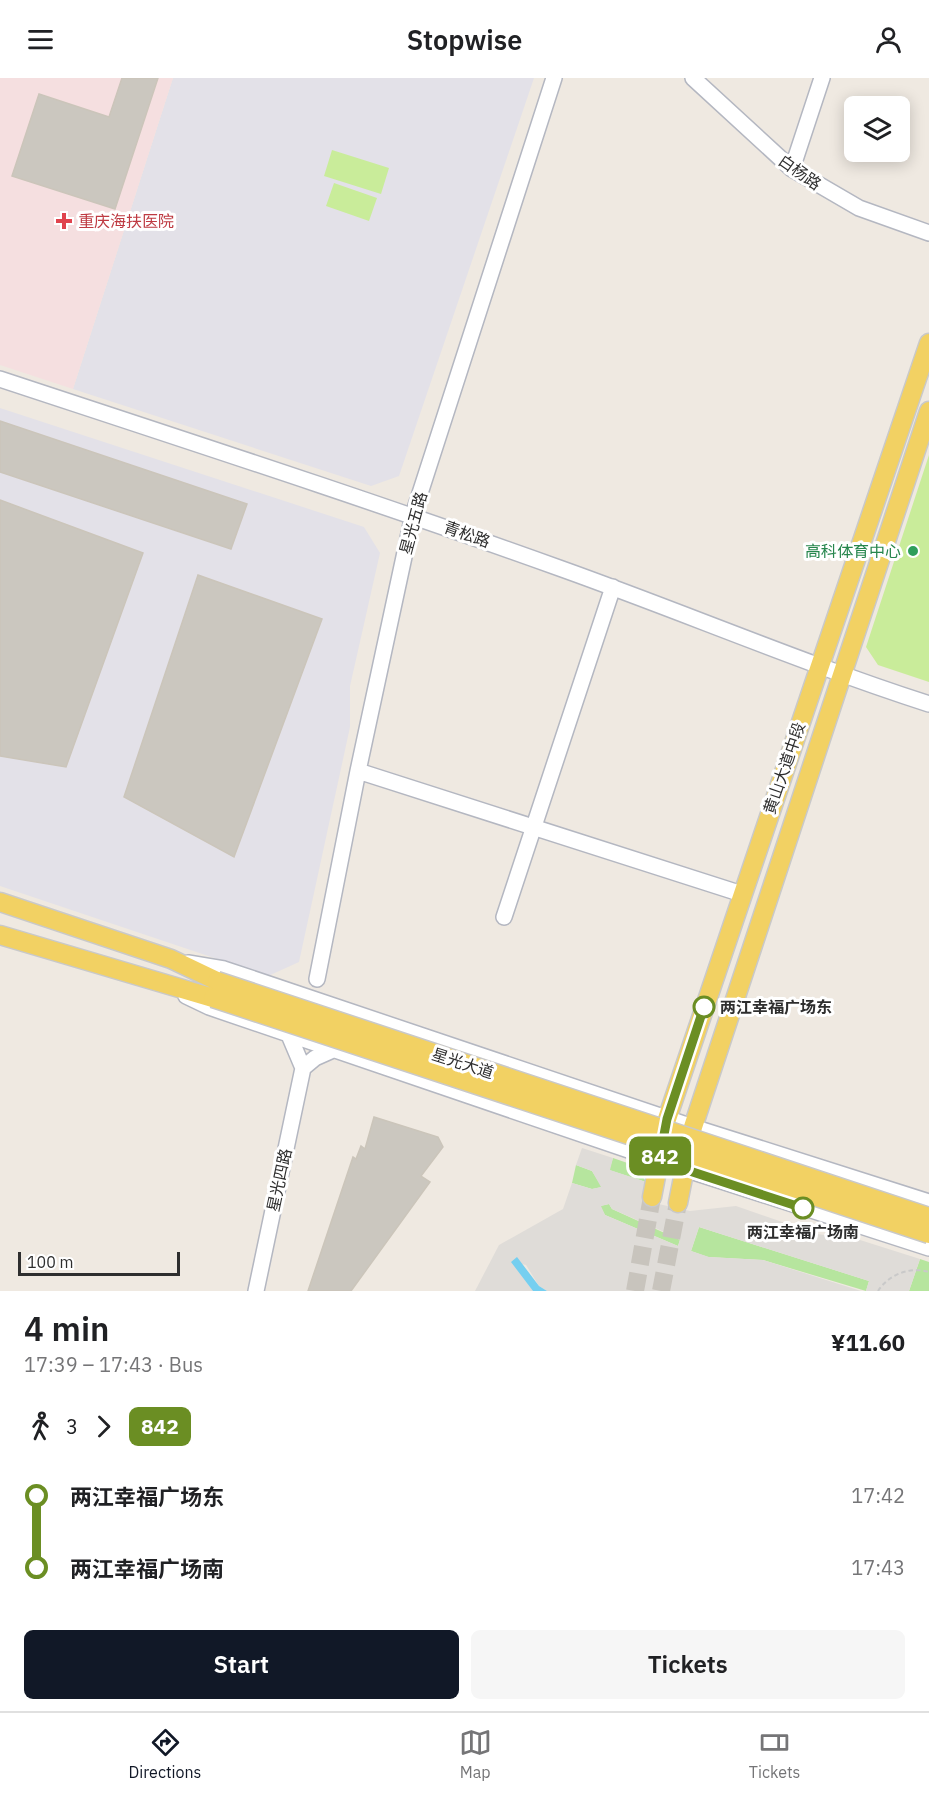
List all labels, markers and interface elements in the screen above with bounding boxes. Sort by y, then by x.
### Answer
text: Stopwise [407,22,522,57]
icon: menu [24,23,57,56]
icon: person [872,23,905,56]
map controls [844,96,910,162]
button: layers [844,96,910,162]
street label: 白杨路 [775,150,825,194]
place label: 重庆海扶医院 [78,211,174,231]
marker: 重庆海扶医院 [55,212,73,230]
street label: 星光五路 [395,489,431,557]
street label: 青松路 [441,516,493,552]
place label: 高科体育中心 [805,541,901,561]
marker: 高科体育中心 [906,544,920,558]
street label: 黄山大道中段 [759,719,809,817]
marker: 两江幸福广场东 [693,996,715,1018]
place label: 两江幸福广场东 [720,997,832,1017]
street label: 星光大道 [429,1044,497,1082]
line badge: 842 [626,1136,694,1176]
text: 842 [641,1142,679,1170]
street label: 星光四路 [263,1147,295,1213]
marker: 两江幸福广场南 [792,1197,814,1219]
place label: 两江幸福广场南 [747,1222,859,1242]
scale bar [18,1249,180,1276]
text: 100 m [27,1252,74,1272]
text: 4 min [24,1307,109,1350]
text: ¥11.60 [831,1328,905,1357]
text: 17:39 – 17:43 · Bus [24,1351,203,1378]
icon: walk [24,1410,57,1443]
icon: forward [87,1410,120,1443]
text: 842 [141,1412,179,1440]
text: 3 [66,1413,78,1440]
text: 两江幸福广场东 [70,1482,224,1511]
text: 17:42 [851,1482,905,1509]
text: 两江幸福广场南 [70,1554,224,1583]
text: 17:43 [851,1554,905,1581]
button: Start [24,1630,459,1699]
button: Tickets [471,1630,905,1699]
tab: Directions [129,1726,201,1782]
tab: Map [459,1726,492,1782]
tab: Tickets [749,1726,800,1782]

